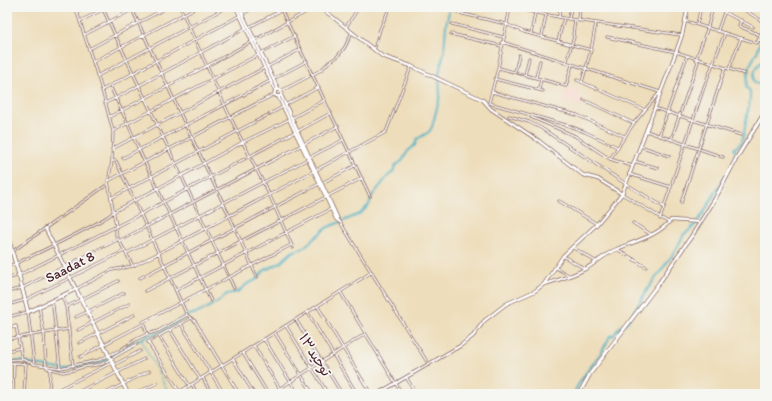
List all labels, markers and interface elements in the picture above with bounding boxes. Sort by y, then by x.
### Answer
street label: Saadat 8 [42,247,98,287]
street label: توحید۱۳ [295,330,335,380]

